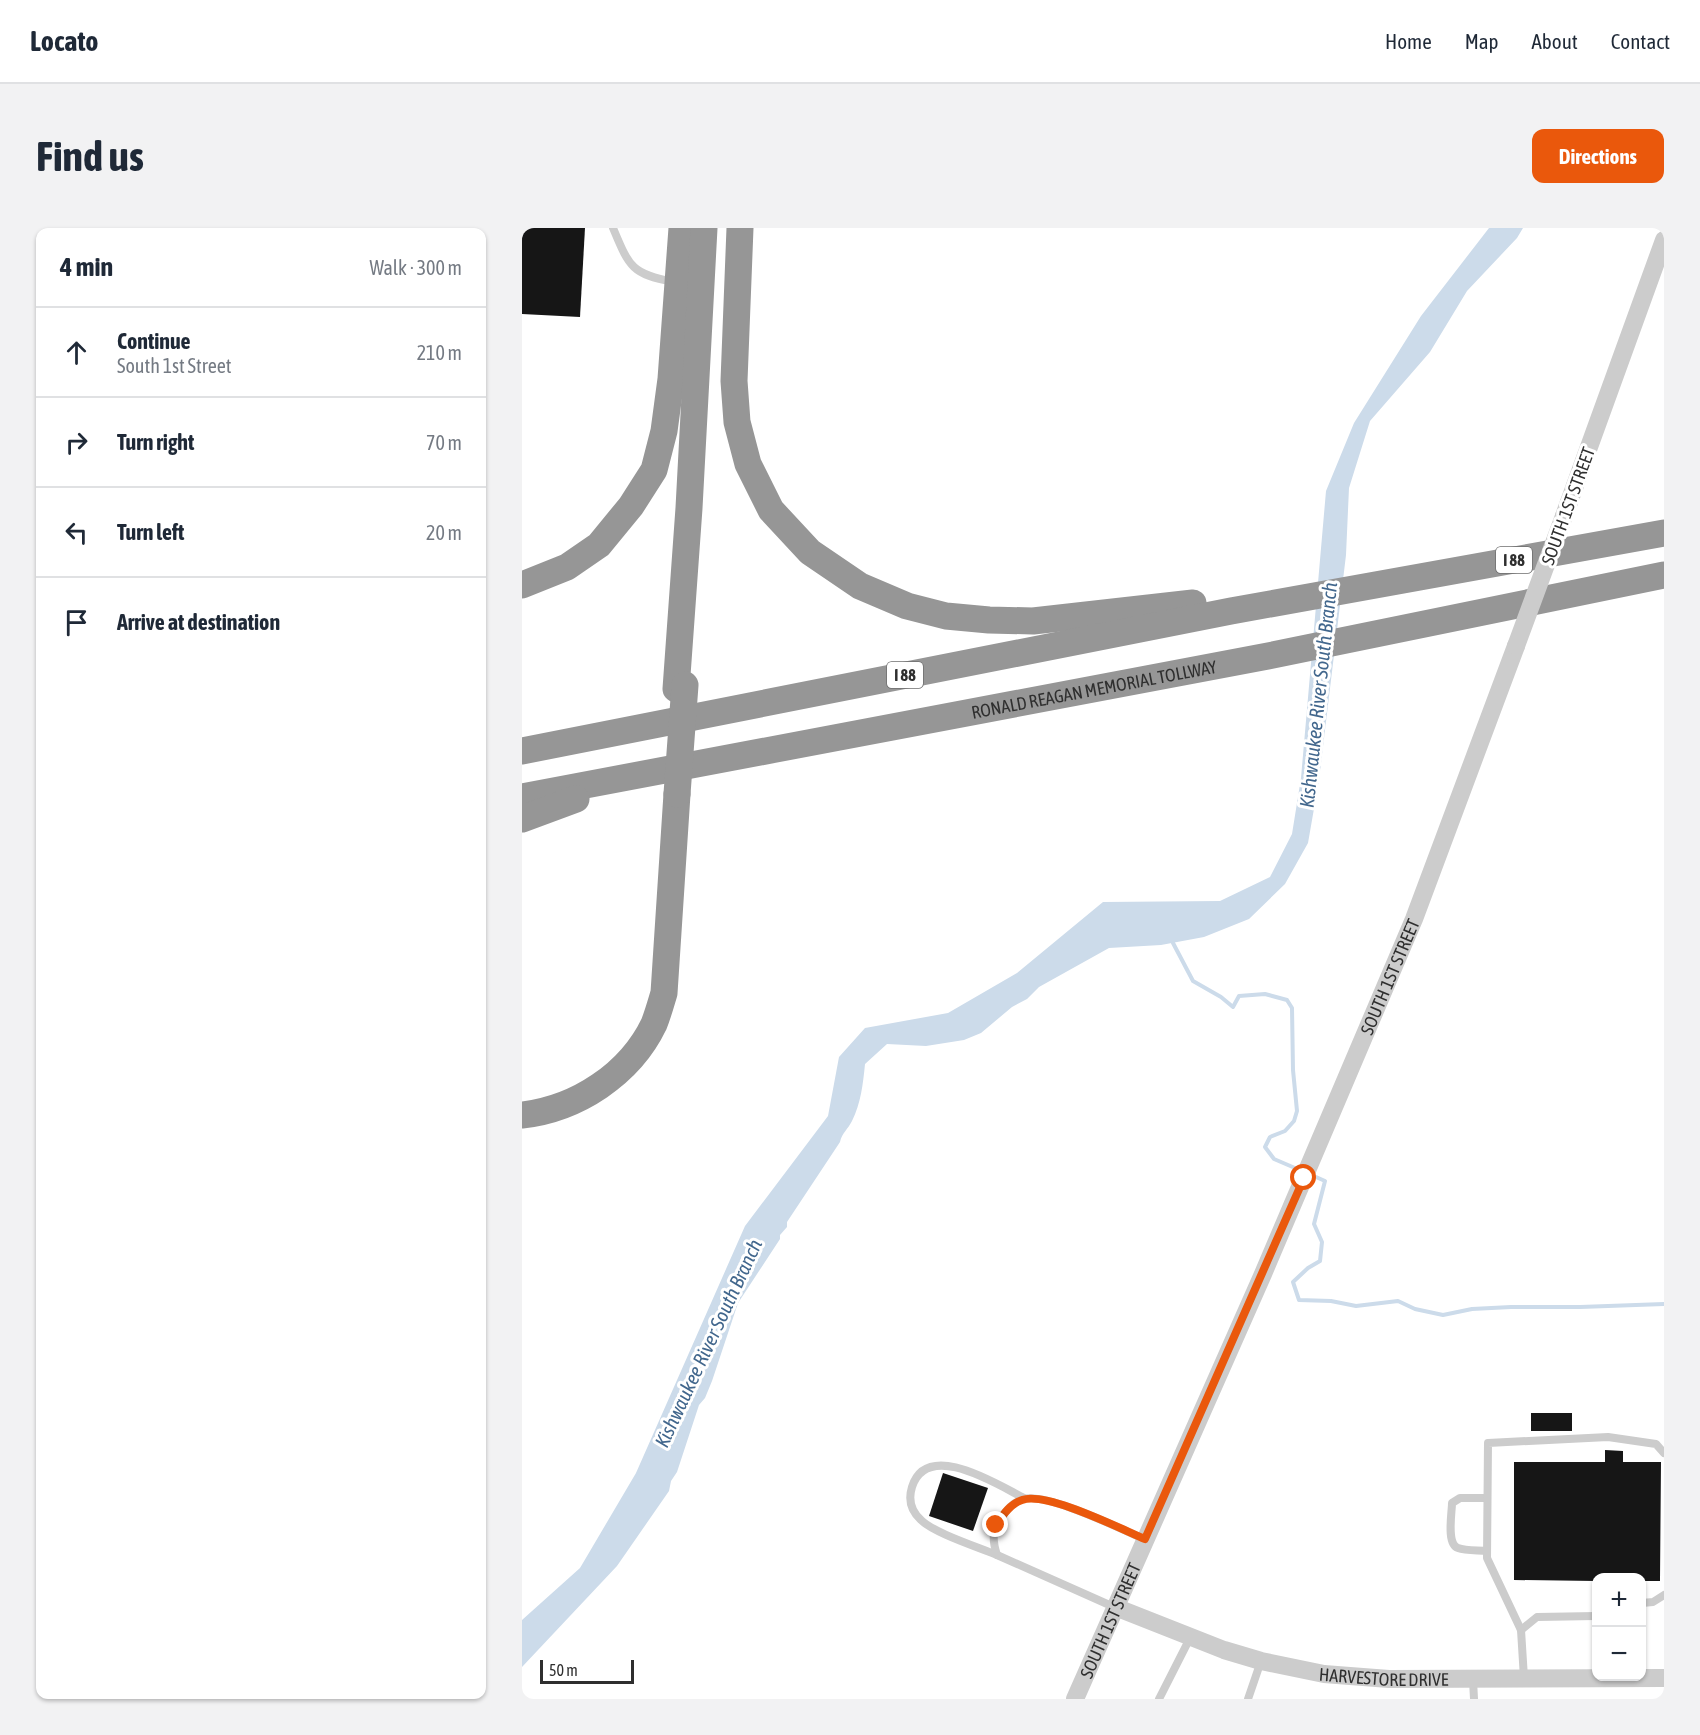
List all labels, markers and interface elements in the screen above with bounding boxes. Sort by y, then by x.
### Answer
text: Locato [30,25,98,57]
text: Home [1385,29,1432,53]
text: Map [1465,29,1499,53]
text: About [1532,29,1578,53]
text: Contact [1611,29,1670,53]
button: Directions [1532,129,1664,183]
text: Find us [36,132,144,180]
text: 4 min [60,252,113,282]
text: Walk · 300 m [370,256,462,279]
text: Continue [117,328,191,354]
icon: ahead [60,336,93,369]
text: 210 m [417,341,462,364]
text: South 1st Street [117,354,232,377]
icon: right [60,426,93,459]
text: Turn right [117,429,194,455]
text: 70 m [426,431,462,454]
street label: SOUTH 1ST STREET [1537,444,1599,568]
icon: left [60,516,93,549]
text: Turn left [117,519,184,545]
text: 20 m [426,521,462,544]
road number: I 88 [1496,547,1532,573]
water label: Kishwaukee River South Branch [1295,581,1341,809]
icon: arrive [60,606,93,639]
text: Arrive at destination [117,609,280,635]
street label: RONALD REAGAN MEMORIAL TOLLWAY [970,655,1218,722]
road number: I 88 [887,662,923,688]
street label: SOUTH 1ST STREET [1356,915,1423,1038]
route start [1290,1164,1316,1190]
water label: Kishwaukee River South Branch [650,1235,766,1451]
route end [982,1511,1008,1537]
street label: SOUTH 1ST STREET [1075,1559,1144,1681]
map controls [1592,1573,1646,1681]
button: + [1592,1573,1646,1627]
button: − [1592,1627,1646,1681]
scale bar [540,1657,634,1684]
text: 50 m [549,1661,578,1679]
street label: HARVESTORE DRIVE [1318,1663,1449,1689]

